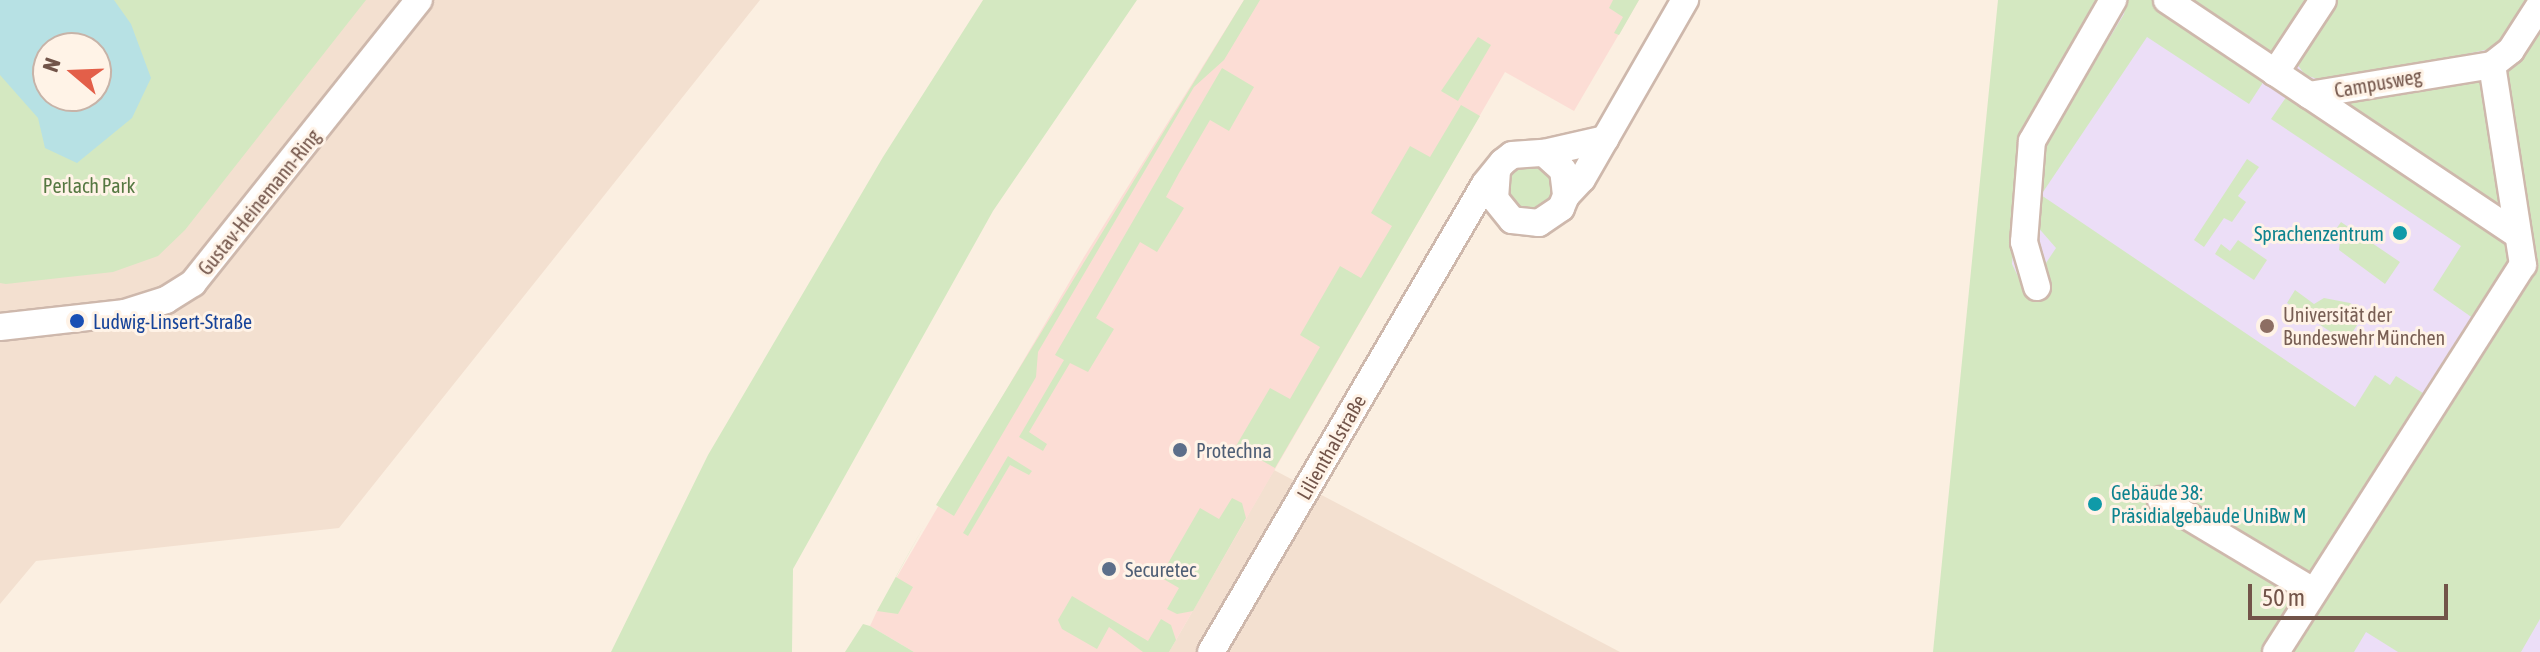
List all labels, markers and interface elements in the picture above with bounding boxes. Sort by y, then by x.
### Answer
north arrow [32,32,112,112]
text: N [37,54,66,75]
street label: Campusweg [2332,64,2424,102]
street label: Gustav-Heinemann-Ring [193,124,325,280]
park label: Perlach Park [43,173,135,197]
place label: Sprachenzentrum [2254,221,2384,245]
marker: Sprachenzentrum [2391,224,2409,242]
place label: Universität der Bundeswehr München [2283,302,2445,349]
place label: Ludwig-Linsert-Straße [93,309,252,333]
marker: Ludwig-Linsert-Straße [68,312,86,330]
marker: Universität der Bundeswehr München [2258,317,2276,335]
street label: Lilienthalstraße [1291,390,1371,504]
place label: Protechna [1196,438,1272,462]
marker: Protechna [1171,441,1189,459]
place label: Gebäude 38: Präsidialgebäude UniBw M [2111,480,2306,527]
marker: Gebäude 38: Präsidialgebäude UniBw M [2086,495,2104,513]
place label: Securetec [1125,557,1196,581]
marker: Securetec [1100,560,1118,578]
scale bar [2252,568,2452,618]
text: 50 m [2262,584,2305,611]

